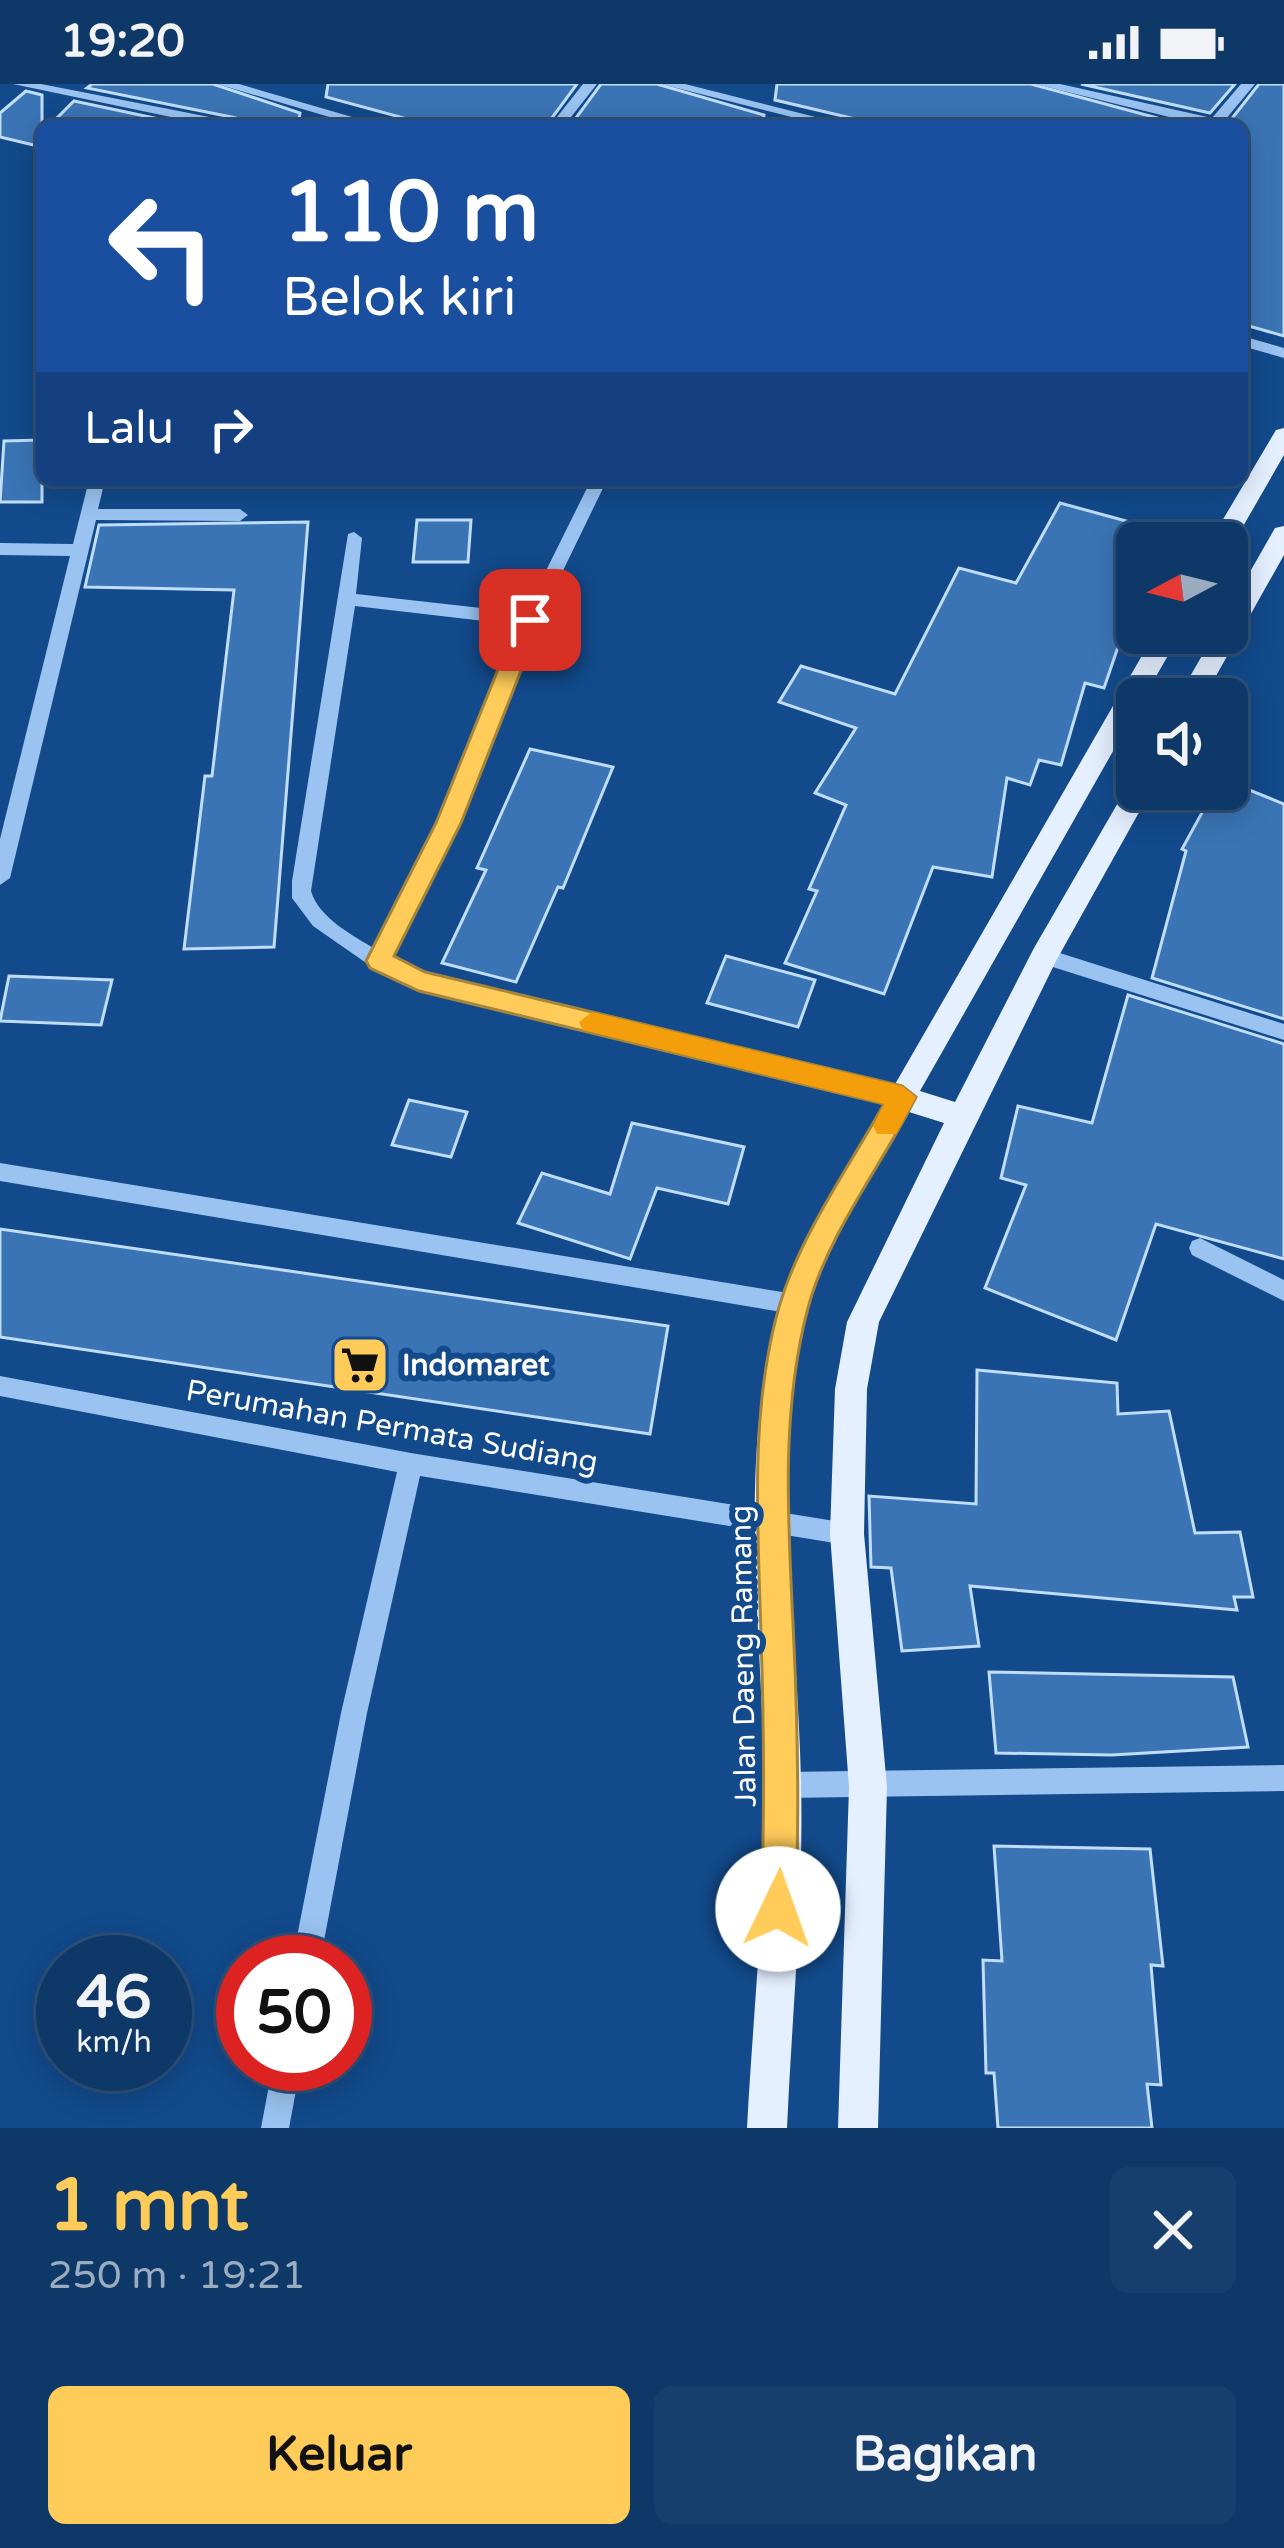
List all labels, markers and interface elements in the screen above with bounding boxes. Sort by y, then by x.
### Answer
text: 19:20 [60,15,185,69]
text: 110 m [282,163,539,264]
icon: left [84,168,240,324]
text: Belok kiri [282,265,516,330]
icon: right [198,396,264,462]
text: Lalu [84,402,174,456]
north arrow [1116,522,1248,654]
map controls [1116,522,1248,810]
pin [479,569,581,671]
icon: arrive [497,587,563,653]
button: sound [1116,678,1248,810]
supermarket icon: Indomaret [329,1334,391,1396]
place label: Indomaret [402,1347,550,1384]
street label: Perumahan Permata Sudiang [183,1372,601,1481]
street label: Jalan Daeng Ramang [722,1505,765,1807]
position arrow [715,1846,841,1972]
speed limit sign: 50 [216,1935,372,2091]
text: 46 [76,1962,152,2034]
text: km/h [76,2024,152,2061]
text: 1 mnt [48,2163,249,2250]
button: close [1110,2167,1236,2293]
text: 250 m · 19:21 [48,2252,306,2299]
button: Keluar [48,2386,630,2524]
button: Bagikan [654,2386,1236,2524]

